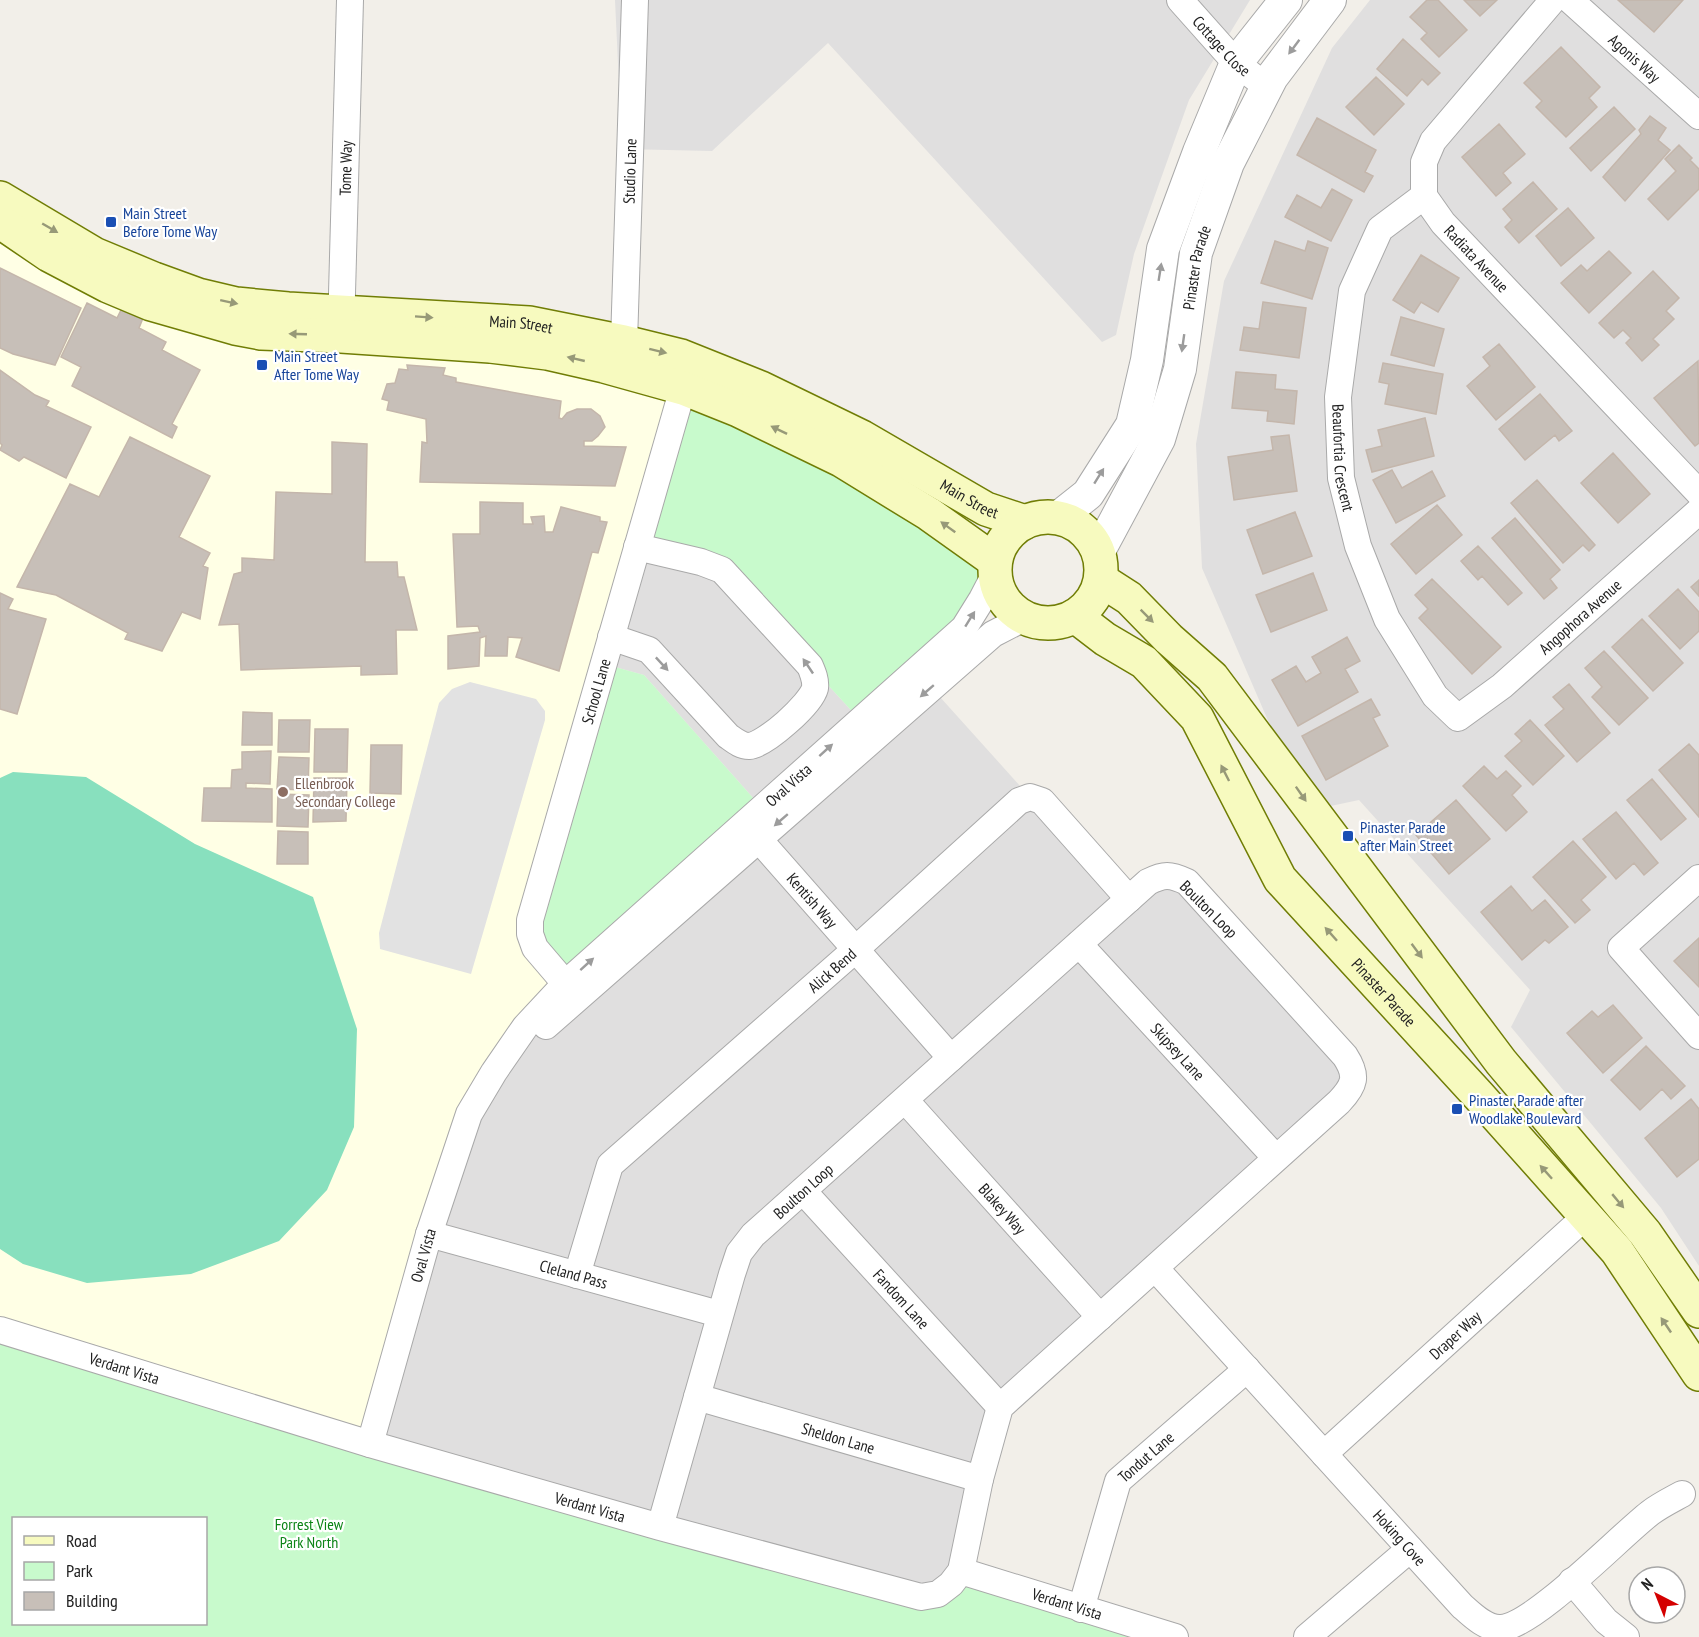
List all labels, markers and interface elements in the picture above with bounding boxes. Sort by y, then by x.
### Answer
street label: Cottage Close [1188,11,1255,81]
street label: Agonis Way [1605,30,1665,87]
one-way arrow [1289,39,1301,54]
street label: Studio Lane [618,138,641,204]
street label: Tome Way [335,140,356,196]
place label: Main Street Before Tome Way [123,203,217,241]
marker: Main Street Before Tome Way [104,215,118,229]
street label: Radiata Avenue [1440,221,1513,296]
one-way arrow [42,223,58,234]
street label: Pinaster Parade [1178,223,1215,311]
one-way arrow [1155,263,1164,282]
one-way arrow [220,298,239,307]
street label: Main Street [489,311,555,338]
one-way arrow [414,312,433,321]
one-way arrow [289,330,308,339]
one-way arrow [1179,334,1188,353]
place label: Main Street After Tome Way [274,346,359,384]
one-way arrow [648,346,667,356]
one-way arrow [566,354,585,364]
marker: Main Street After Tome Way [255,358,269,372]
street label: Beaufortia Crescent [1328,404,1359,514]
one-way arrow [771,425,788,435]
one-way arrow [1093,468,1104,484]
street label: Main Street [937,475,1002,523]
one-way arrow [940,522,955,534]
street label: Angophora Avenue [1535,575,1625,659]
one-way arrow [1139,609,1153,623]
one-way arrow [964,611,975,627]
street label: School Lane [577,656,615,726]
one-way arrow [655,656,669,671]
one-way arrow [802,658,814,674]
one-way arrow [920,684,935,698]
one-way arrow [818,744,833,757]
street label: Oval Vista [761,759,815,811]
one-way arrow [1220,764,1230,781]
place label: Ellenbrook Secondary College [295,773,396,811]
marker: Ellenbrook Secondary College [276,785,290,799]
one-way arrow [1295,786,1307,802]
one-way arrow [774,813,789,826]
place label: Pinaster Parade after Main Street [1360,817,1453,855]
marker: Pinaster Parade after Main Street [1341,829,1355,843]
street label: Kentish Way [783,869,842,932]
street label: Boulton Loop [1176,876,1242,942]
one-way arrow [1324,927,1338,942]
one-way arrow [1411,943,1424,959]
street label: Alick Bend [803,944,860,997]
street label: Pinaster Parade [1348,954,1420,1031]
one-way arrow [579,958,594,971]
street label: Skipsey Lane [1147,1019,1209,1084]
place label: Pinaster Parade after Woodlake Boulevard [1469,1090,1584,1128]
marker: Pinaster Parade after Woodlake Boulevard [1450,1102,1464,1116]
street label: Boulton Loop [769,1159,837,1223]
one-way arrow [1540,1165,1553,1180]
street label: Blakey Way [975,1179,1031,1238]
one-way arrow [1612,1193,1625,1209]
street label: Oval Vista [406,1226,440,1285]
street label: Cleland Pass [538,1255,610,1293]
street label: Fandom Lane [869,1265,934,1333]
street label: Draper Way [1425,1306,1485,1364]
one-way arrow [1661,1317,1672,1334]
street label: Verdant Vista [86,1348,162,1389]
street label: Sheldon Lane [799,1418,877,1458]
street label: Tondut Lane [1114,1427,1178,1487]
street label: Verdant Vista [551,1487,628,1527]
street label: Hoking Cove [1369,1505,1430,1570]
park label: Forrest View Park North [275,1514,344,1552]
legend [12,1517,207,1625]
text: Road [66,1529,97,1552]
text: Park [66,1559,93,1582]
north arrow [1627,1565,1687,1625]
text: N [1637,1574,1657,1594]
street label: Verdant Vista [1028,1583,1105,1624]
text: Building [66,1589,118,1612]

